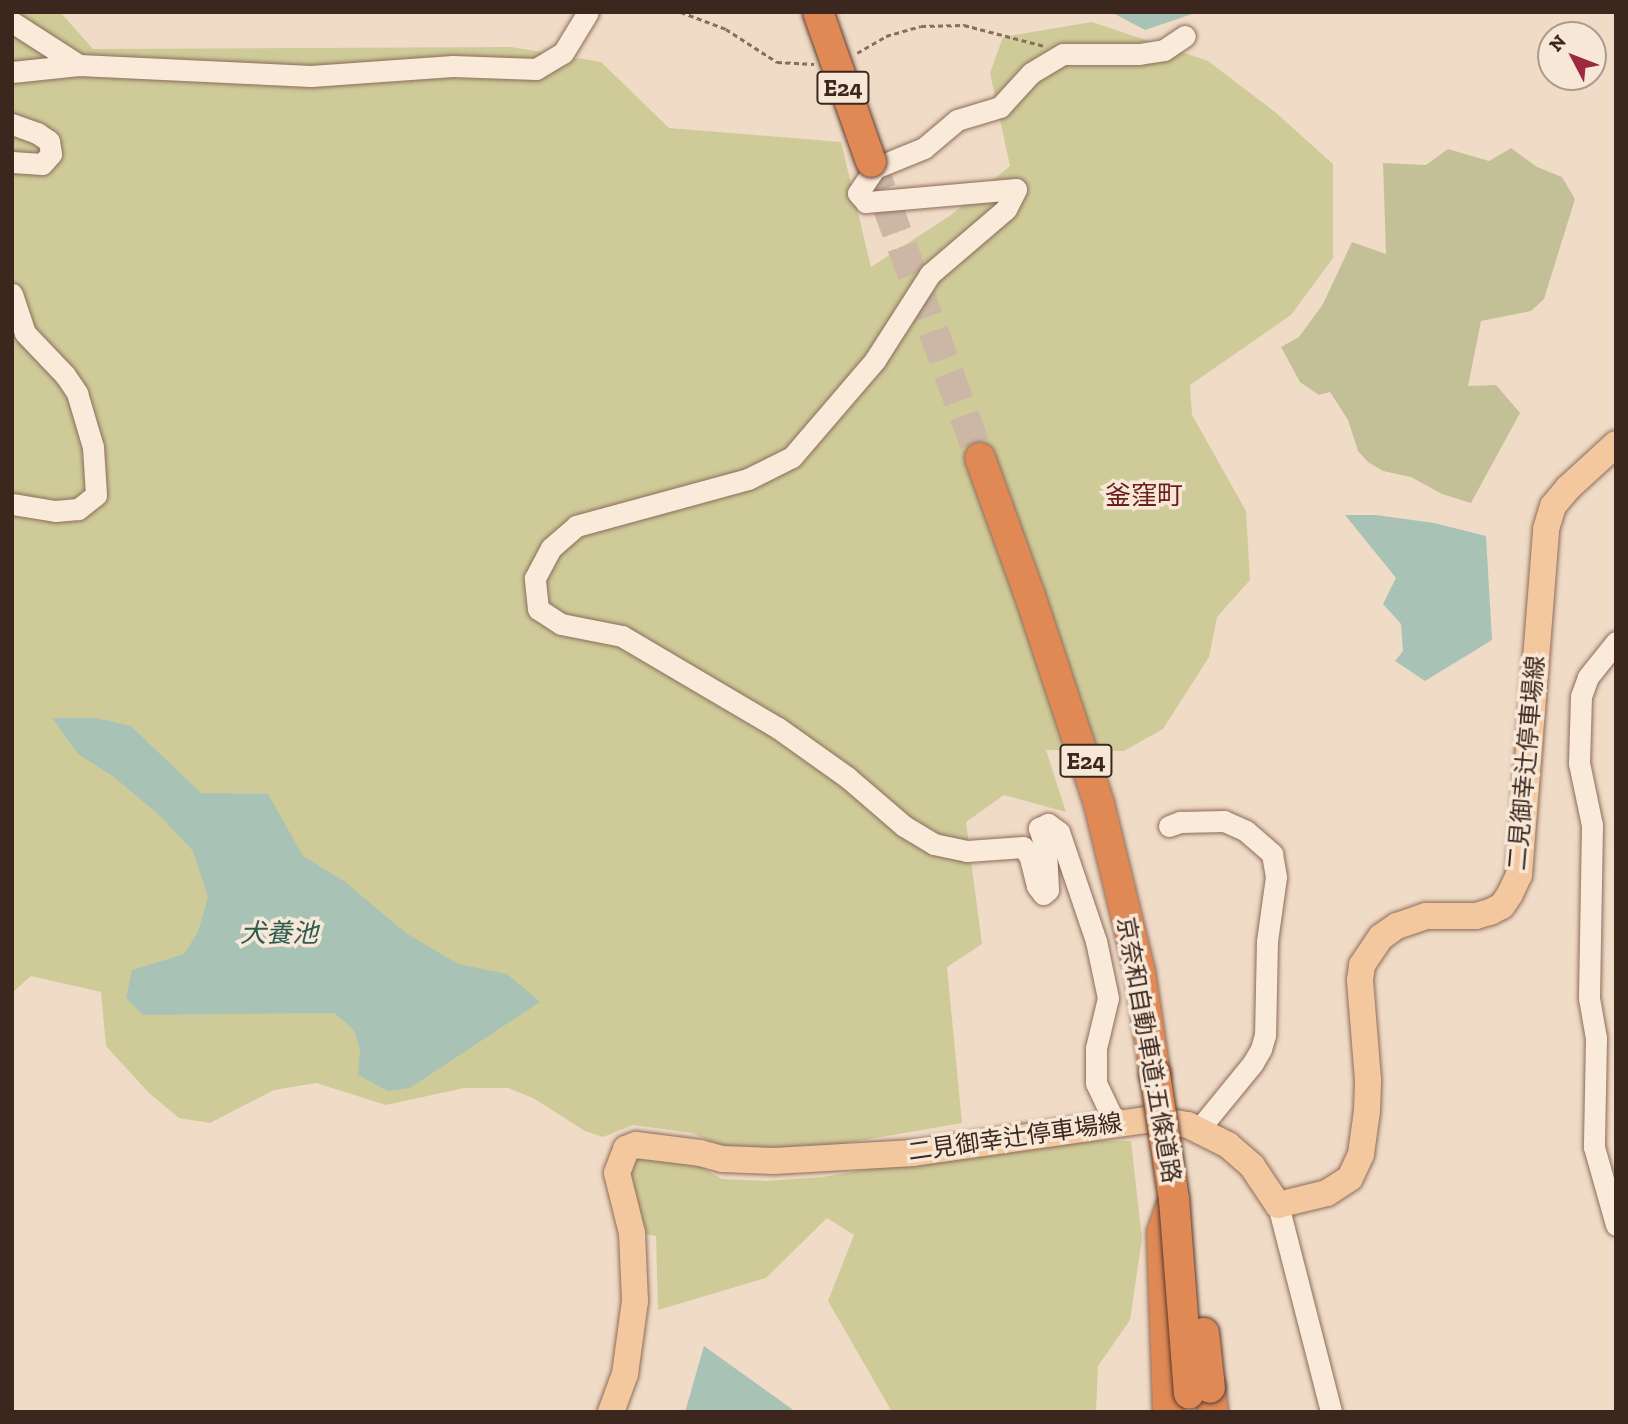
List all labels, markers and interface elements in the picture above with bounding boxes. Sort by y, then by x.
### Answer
north arrow [1537,21,1607,91]
text: N [1544,30,1571,56]
road number: E24 [815,68,871,108]
district label: 釜窪町 [1105,480,1183,512]
street label: 二見御幸辻停車場線 [1502,654,1550,872]
road number: E24 [1058,741,1114,780]
street label: 京奈和自動車道;五條道路 [1111,915,1187,1185]
water label: 犬養池 [240,918,318,950]
street label: 二見御幸辻停車場線 [906,1108,1124,1166]

